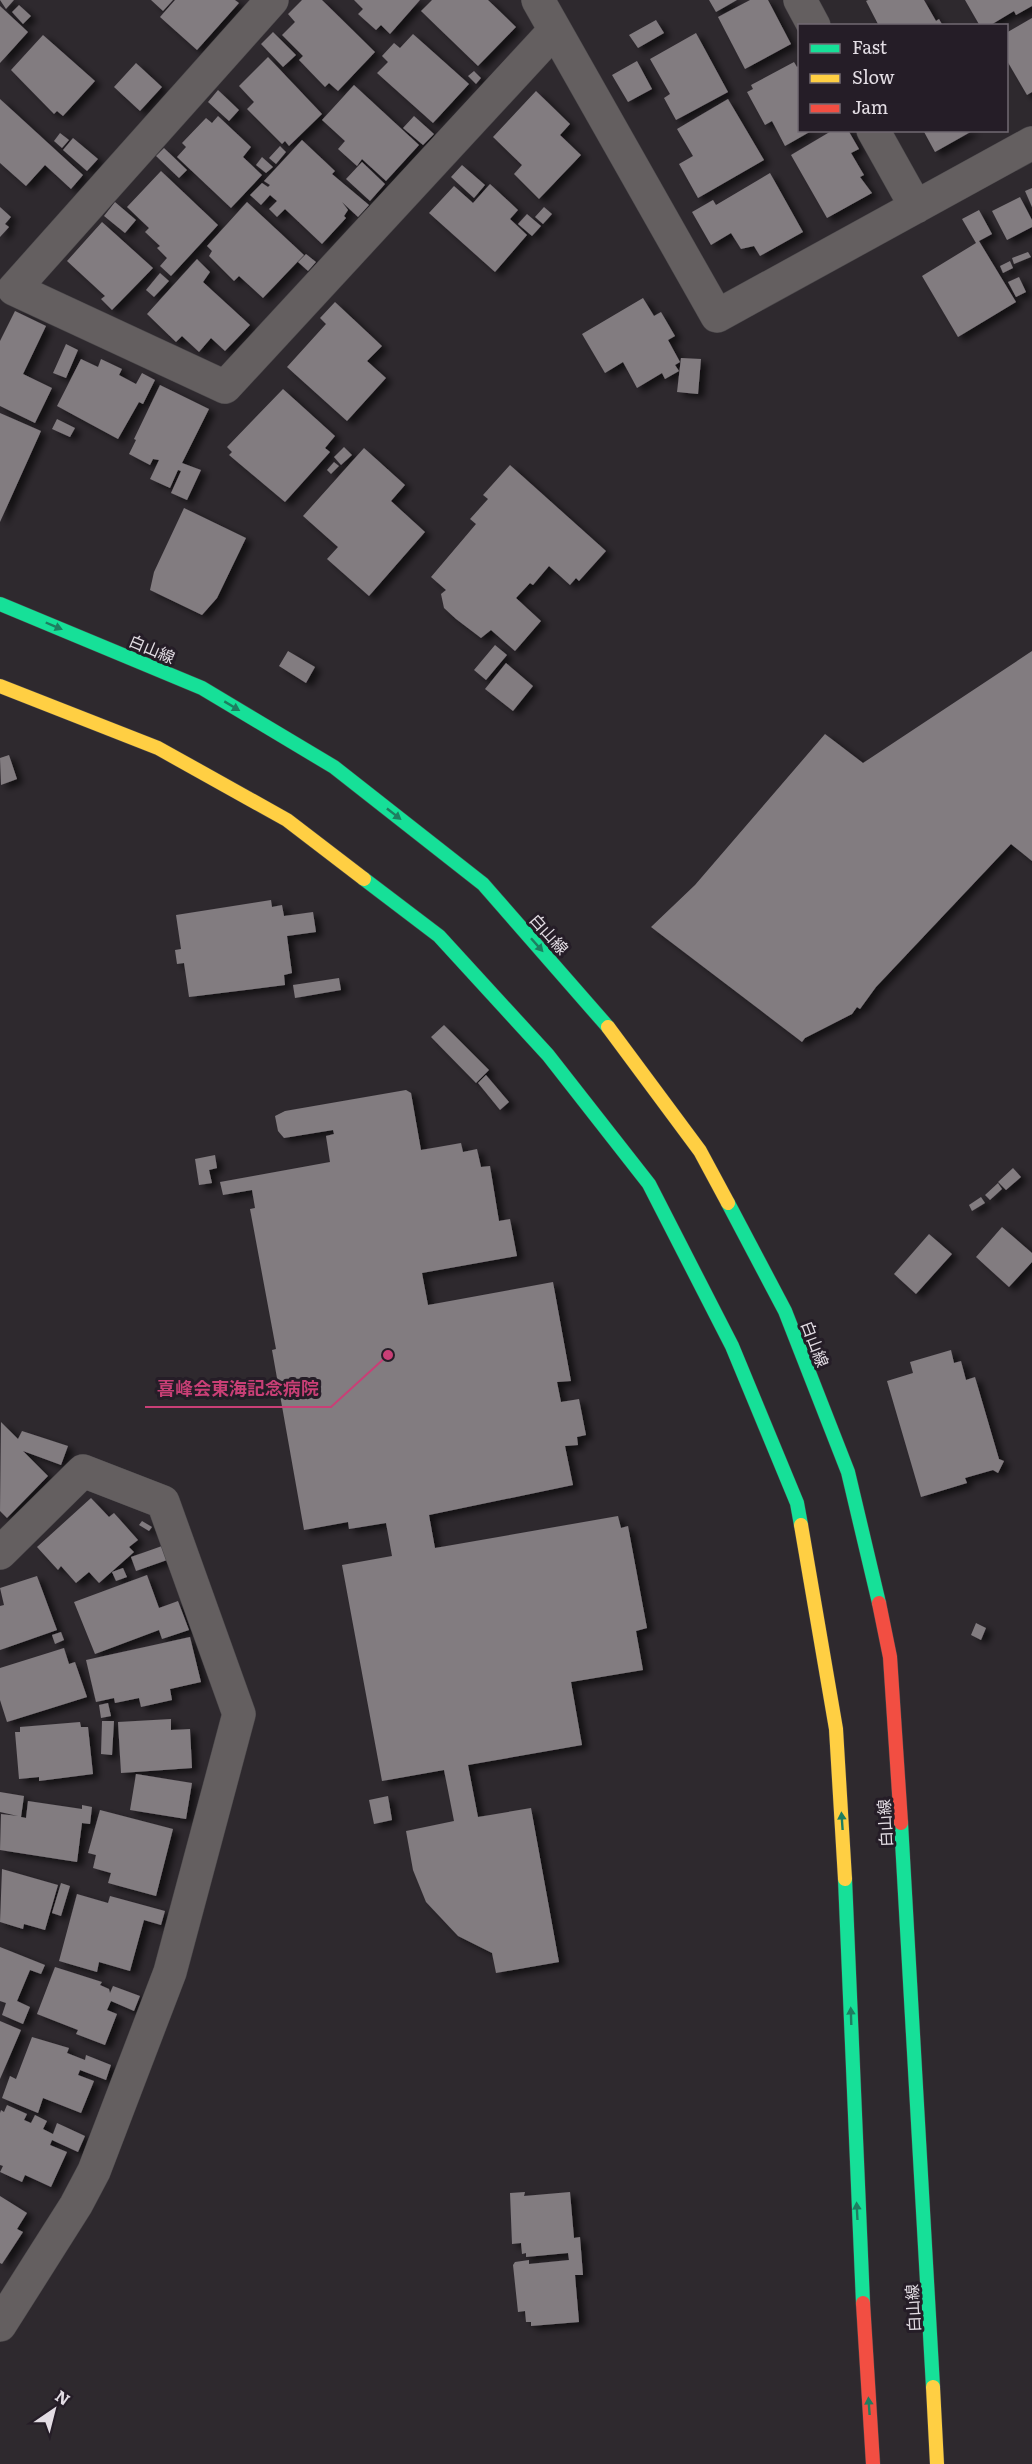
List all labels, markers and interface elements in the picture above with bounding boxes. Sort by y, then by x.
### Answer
legend [798,24,1008,132]
text: Fast [852,33,888,60]
text: Slow [852,63,895,90]
text: Jam [852,93,888,120]
one-way arrow [45,622,63,631]
street label: 白山線 [126,628,179,669]
one-way arrow [224,700,240,711]
one-way arrow [386,807,402,820]
street label: 白山線 [525,907,575,959]
one-way arrow [530,937,544,952]
street label: 白山線 [796,1317,836,1370]
callout: 喜峰会東海記念病院 [145,1371,331,1407]
text: 喜峰会東海記念病院 [157,1374,319,1401]
street label: 白山線 [871,1798,897,1848]
one-way arrow [837,1812,846,1831]
one-way arrow [847,2007,856,2026]
one-way arrow [853,2201,862,2220]
street label: 白山線 [899,2283,925,2333]
north arrow [24,2380,84,2440]
text: N [51,2383,76,2411]
one-way arrow [865,2396,874,2415]

